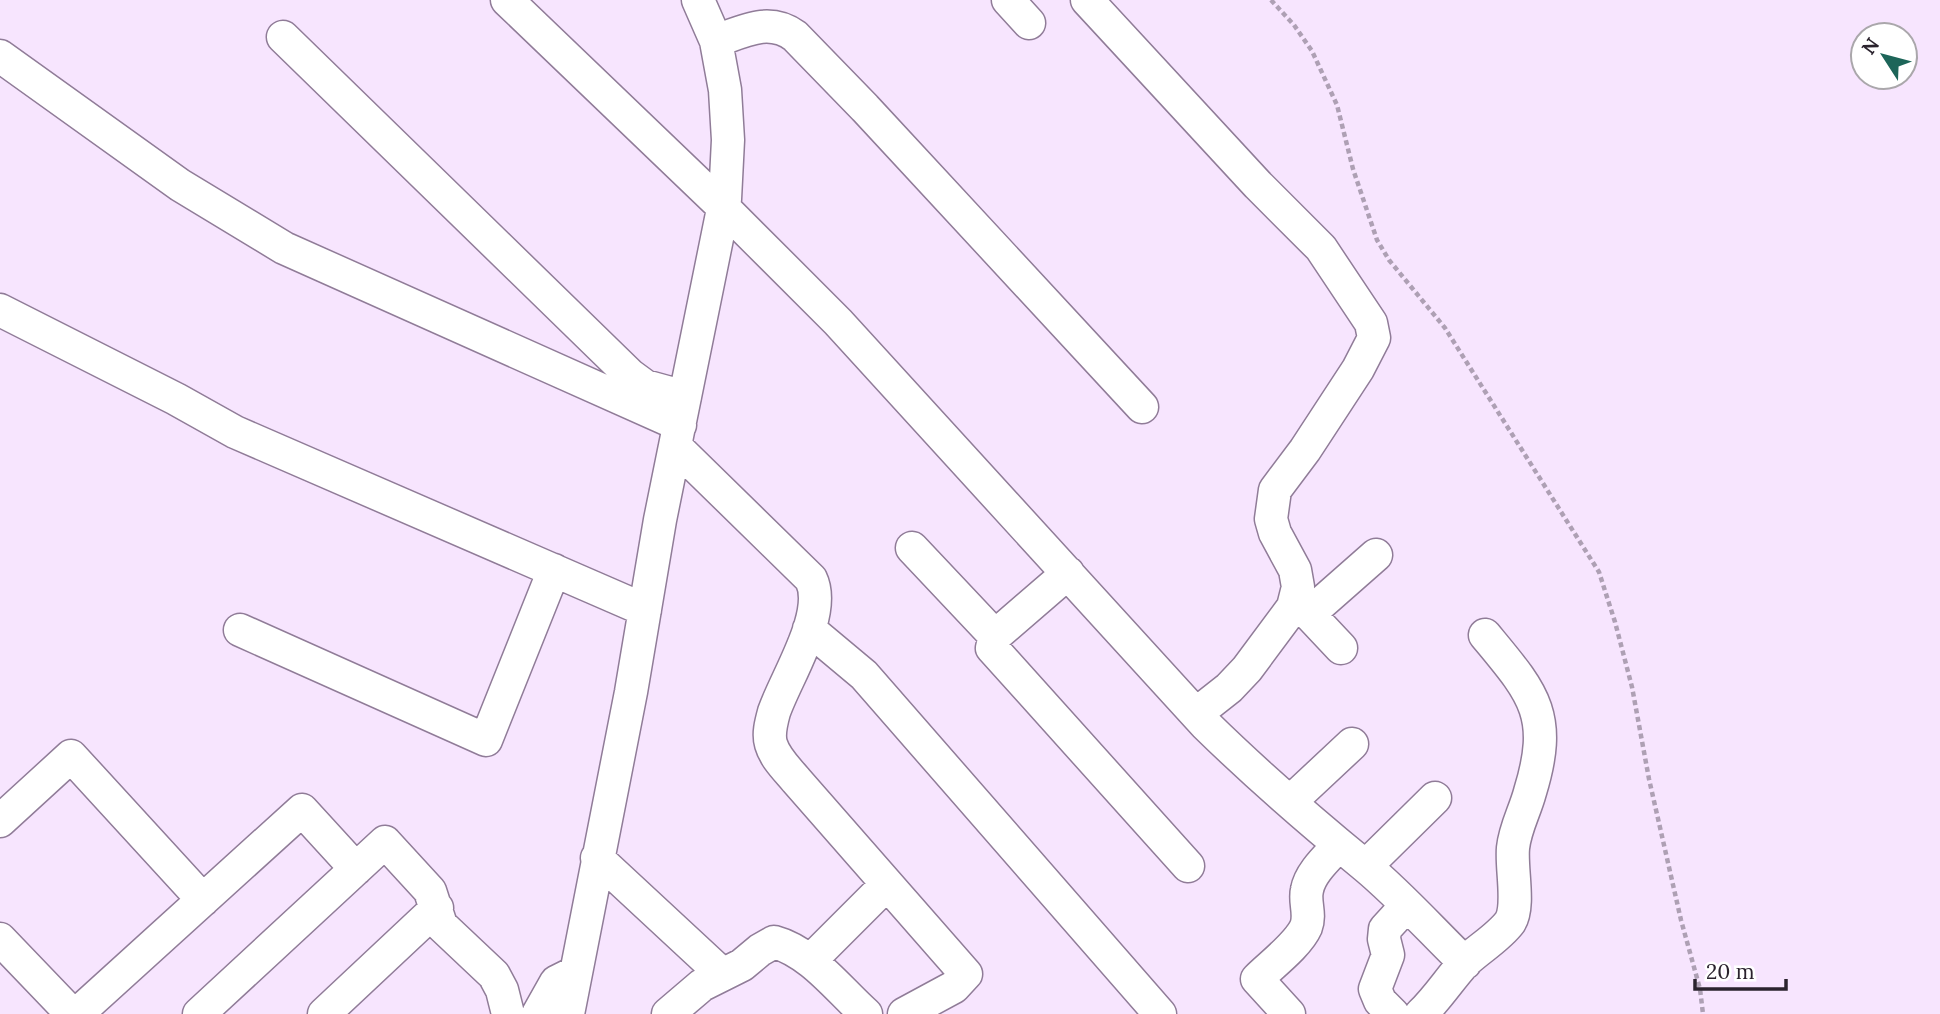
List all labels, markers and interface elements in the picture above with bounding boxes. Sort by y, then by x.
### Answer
north arrow [1849,21,1919,91]
text: N [1856,33,1884,59]
scale bar [1695,948,1786,992]
text: 20 m [1706,958,1755,985]

